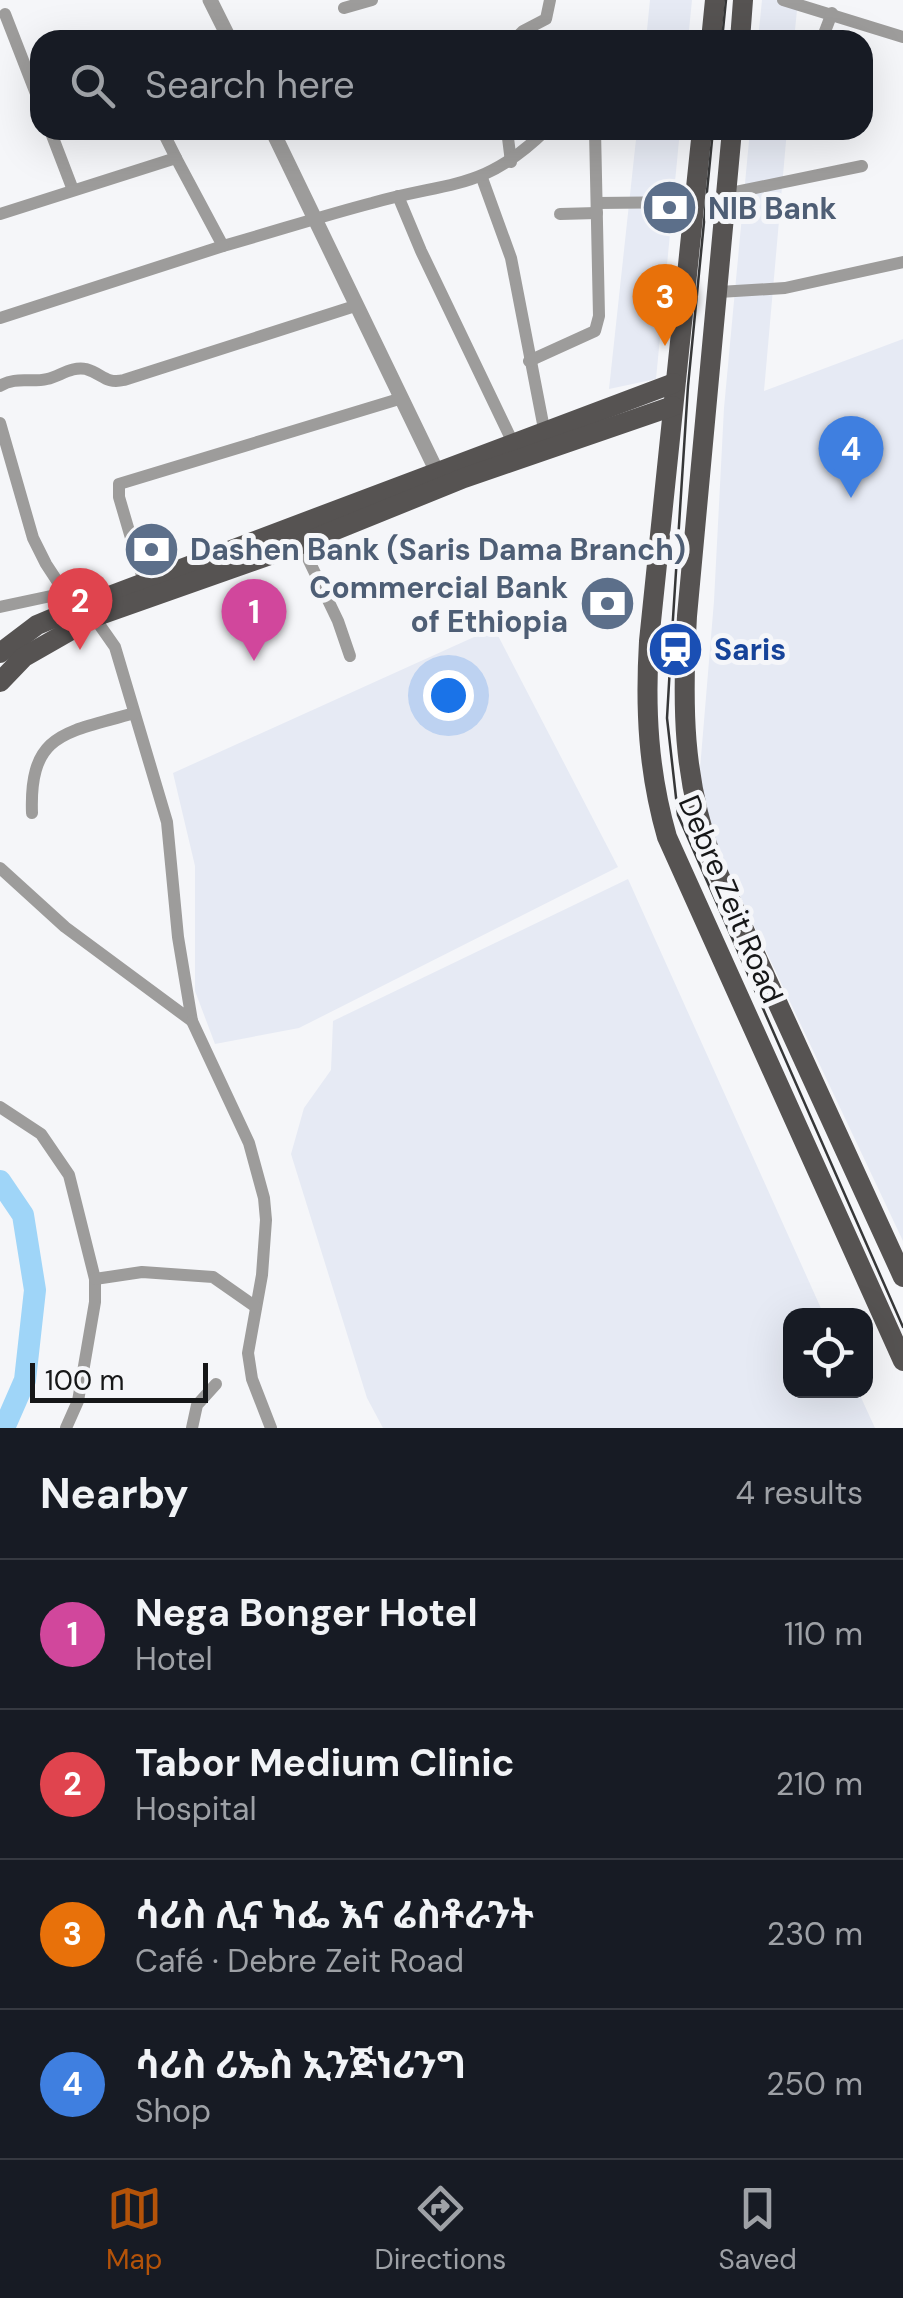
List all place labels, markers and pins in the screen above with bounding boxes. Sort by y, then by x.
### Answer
bank icon: NIB Bank [639,178,699,238]
place label: NIB Bank [708,189,837,228]
pin: 3 [632,264,698,346]
pin: 4 [818,416,884,498]
bank icon: Dashen Bank (Saris Dama Branch) [121,519,181,579]
place label: Dashen Bank (Saris Dama Branch) [190,530,686,569]
pin: 2 [48,568,112,650]
place label: Commercial Bank of Ethiopia [309,568,568,641]
bank icon: Commercial Bank of Ethiopia [577,574,637,634]
pin: 1 [222,578,286,661]
station icon: Saris [645,619,705,679]
place label: Saris [714,630,786,669]

